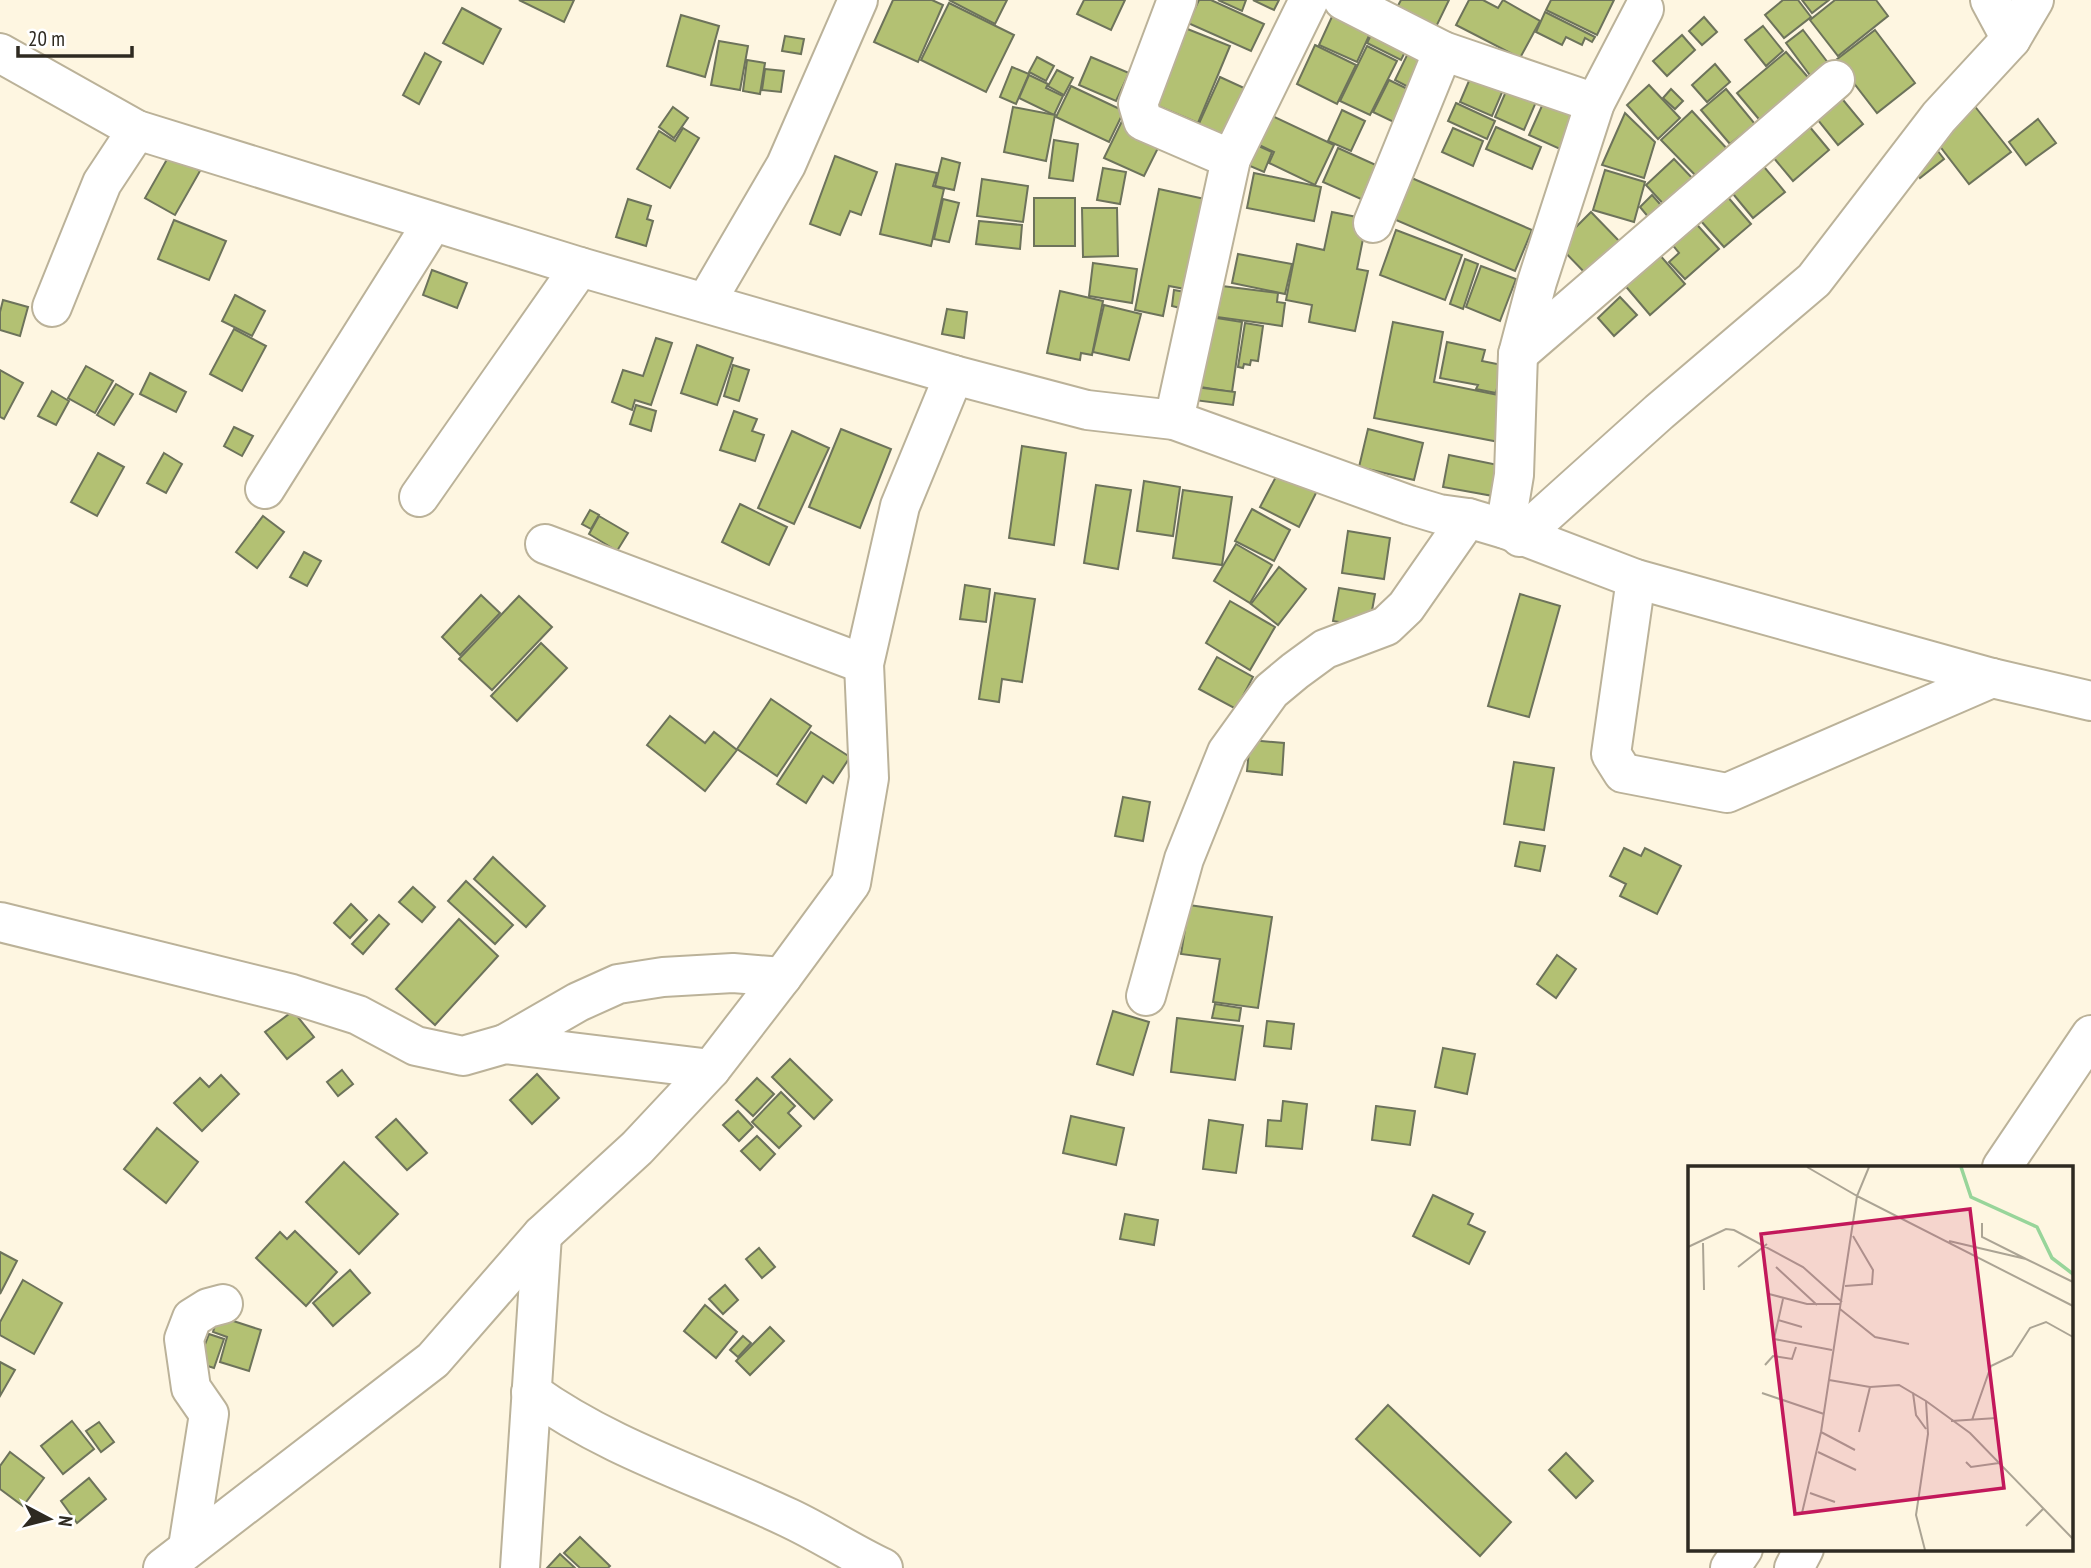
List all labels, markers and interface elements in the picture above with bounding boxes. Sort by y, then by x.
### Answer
scale bar [18,14,131,58]
text: 20 m [28,25,65,52]
inset map [1688,1166,2074,1550]
north arrow [14,1484,84,1554]
text: N [53,1515,78,1528]

